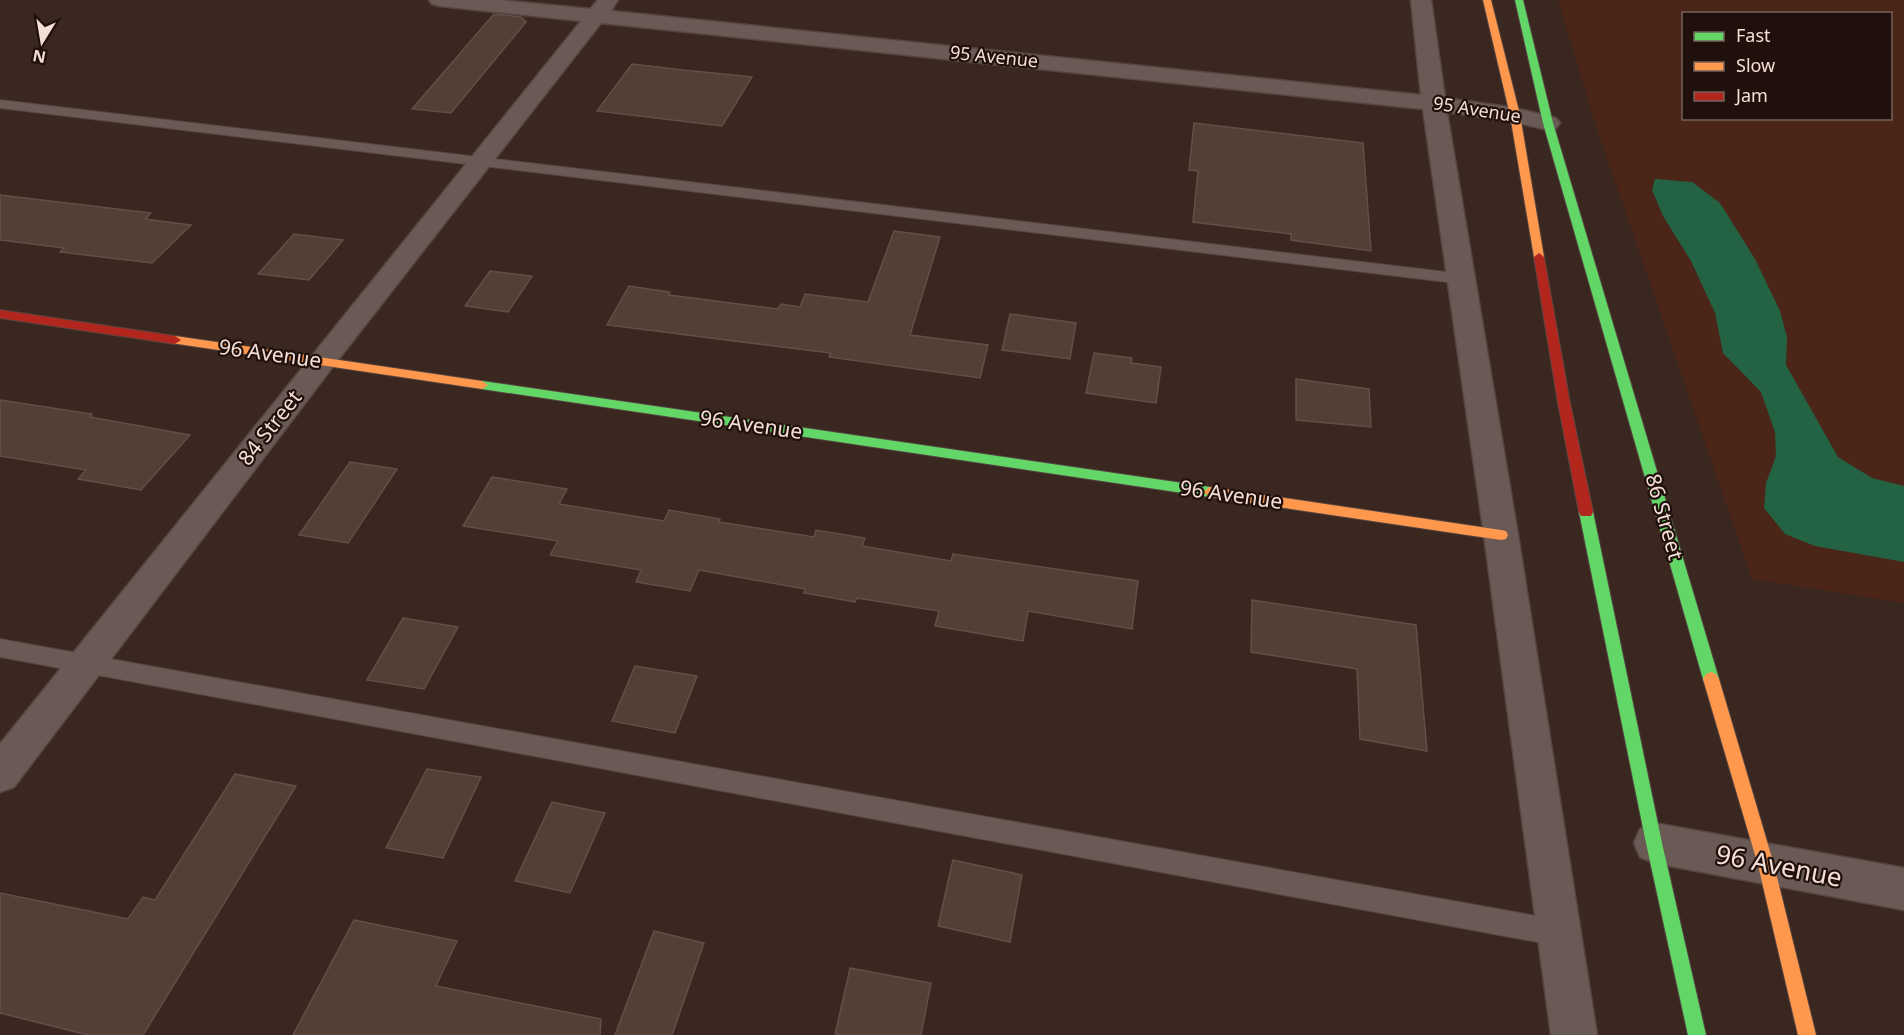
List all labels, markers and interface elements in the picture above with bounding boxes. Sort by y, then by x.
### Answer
north arrow [12,12,72,72]
legend [1682,12,1892,120]
text: Fast [1736,23,1771,47]
street label: 95 Avenue [949,39,1039,73]
text: N [31,45,48,69]
text: Slow [1736,53,1775,77]
text: Jam [1734,83,1768,107]
street label: 95 Avenue [1432,90,1523,128]
street label: 96 Avenue [217,332,323,374]
street label: 84 Street [231,384,308,471]
street label: 96 Avenue [698,403,804,445]
street label: 86 Street [1639,471,1691,563]
street label: 96 Avenue [1178,473,1284,515]
street label: 96 Avenue [1713,835,1845,895]

